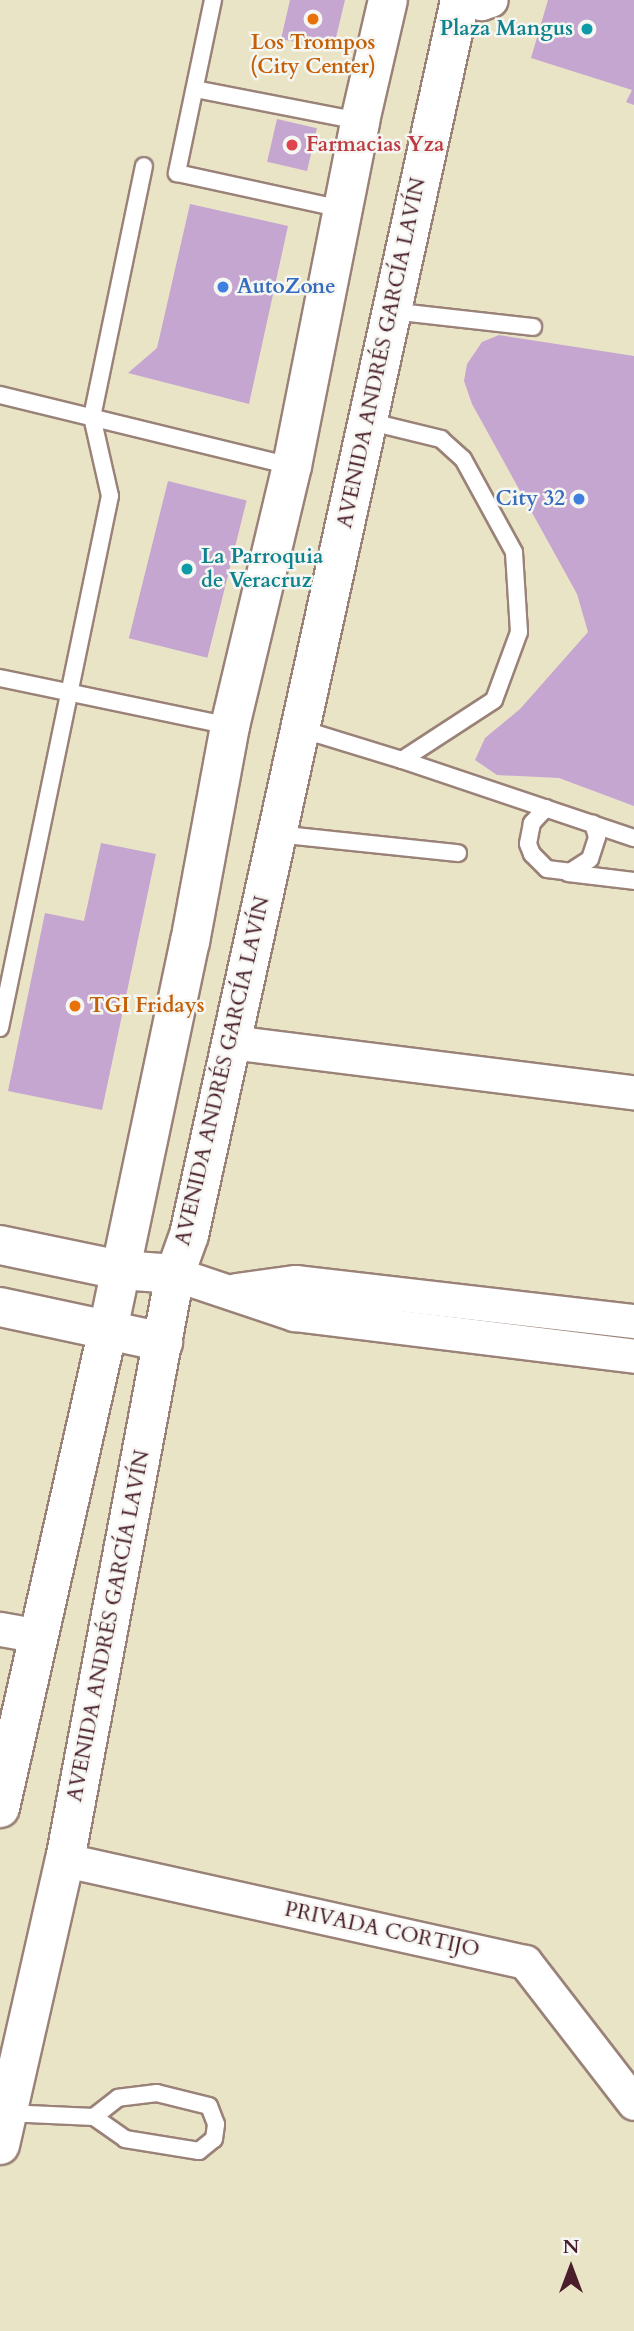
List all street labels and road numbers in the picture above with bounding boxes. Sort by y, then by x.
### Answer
street label: AVENIDA ANDRÉS GARCÍA LAVÍN [332,175,432,531]
street label: AVENIDA ANDRÉS GARCÍA LAVÍN [170,894,276,1248]
street label: AVENIDA ANDRÉS GARCÍA LAVÍN [63,1448,155,1804]
street label: PRIVADA CORTIJO [282,1897,482,1963]

